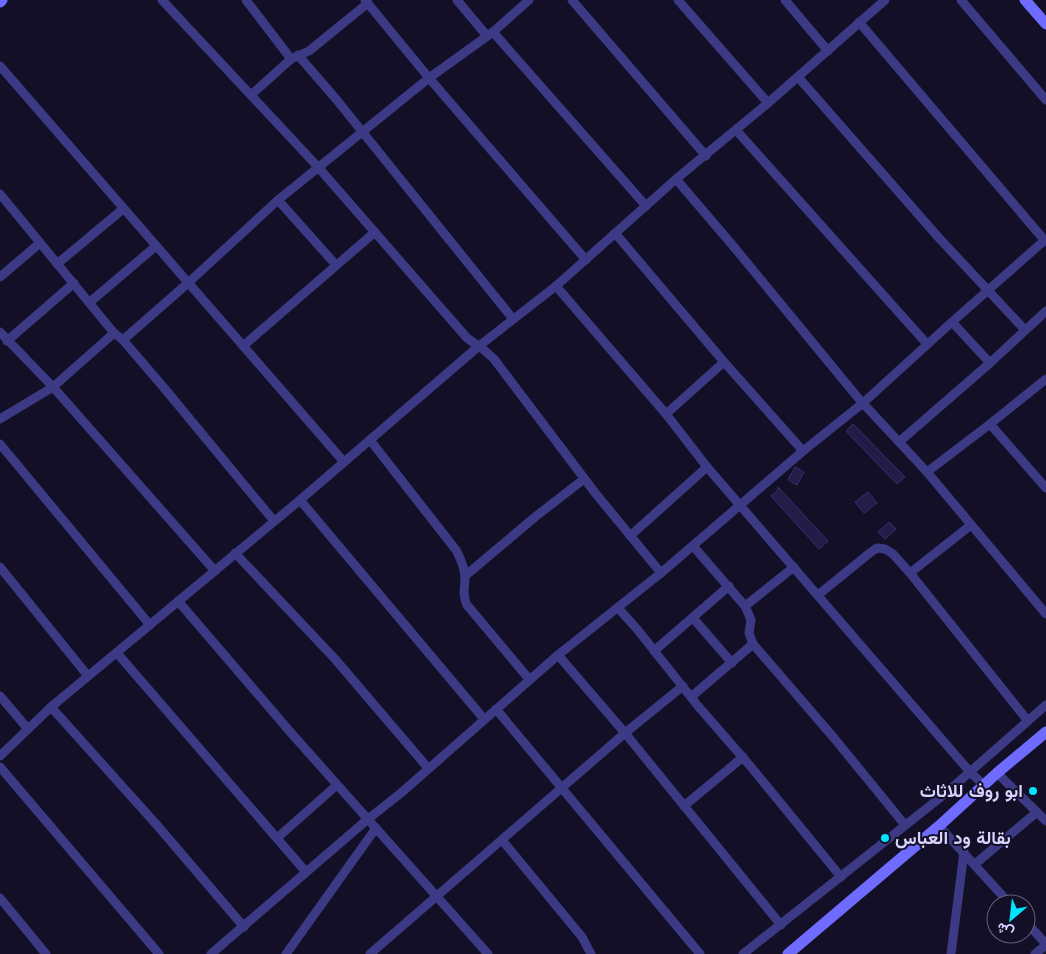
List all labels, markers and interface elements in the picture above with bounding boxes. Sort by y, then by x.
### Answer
place label: ابو روف للاثاث [920,778,1023,804]
marker: ابو روف للاثاث [1027,785,1039,797]
place label: بقالة ود العباس [895,825,1011,851]
marker: بقالة ود العباس [879,832,891,844]
north arrow [986,894,1036,944]
text: ش [993,918,1017,943]

